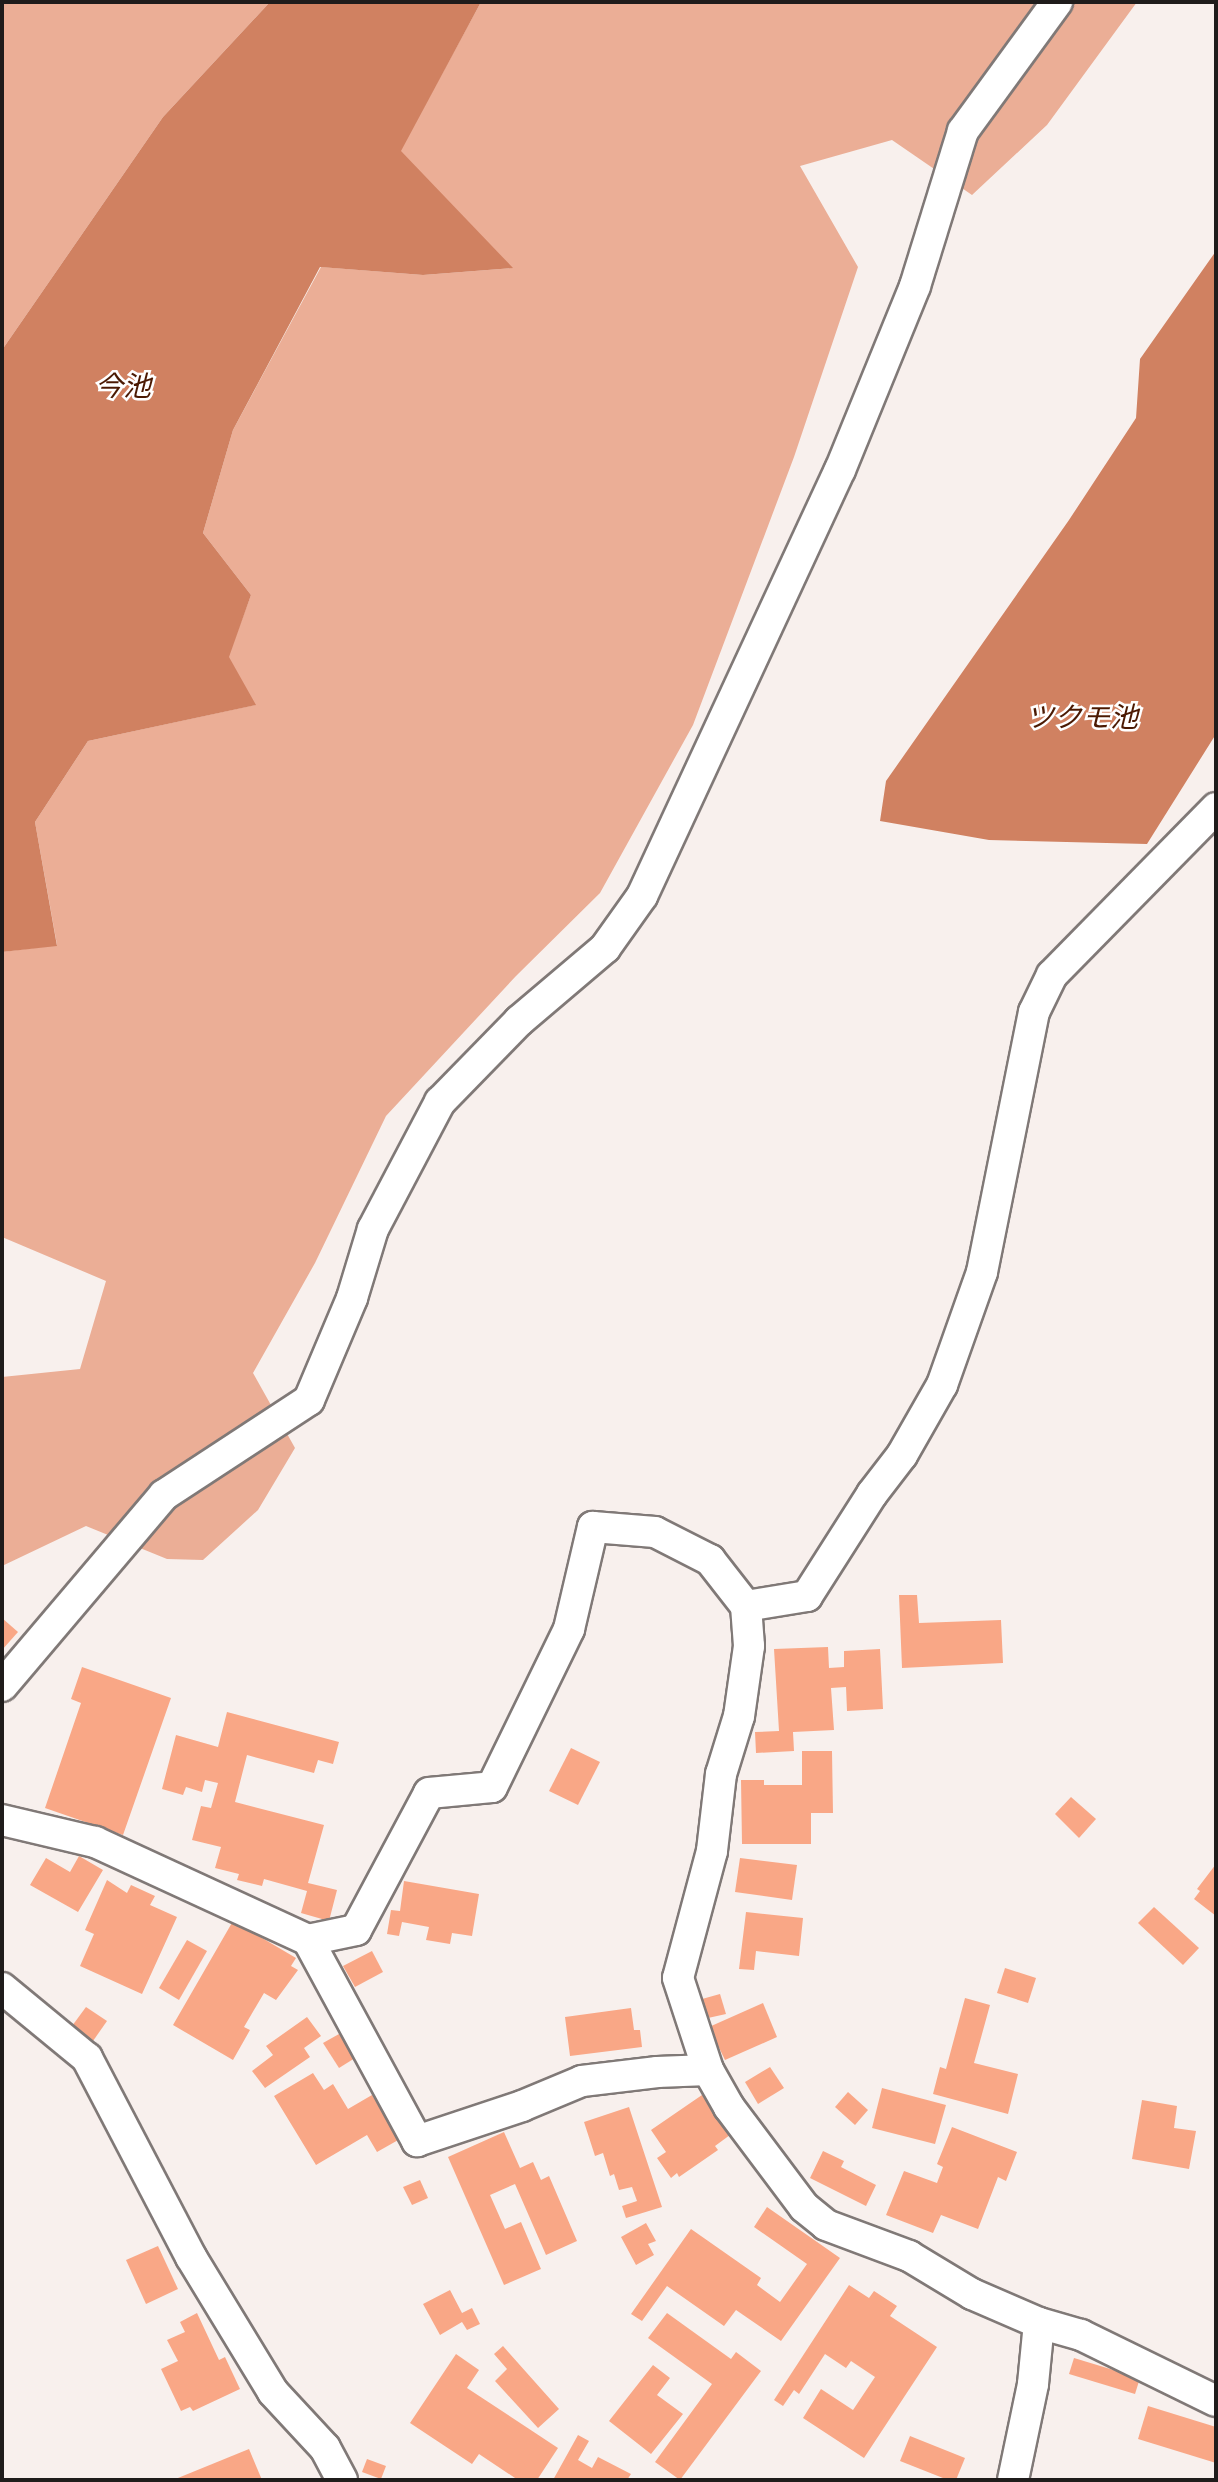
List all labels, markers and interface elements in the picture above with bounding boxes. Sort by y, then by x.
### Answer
water label: 今池 [95,368,151,402]
water label: ツクモ池 [1026,699,1138,733]

